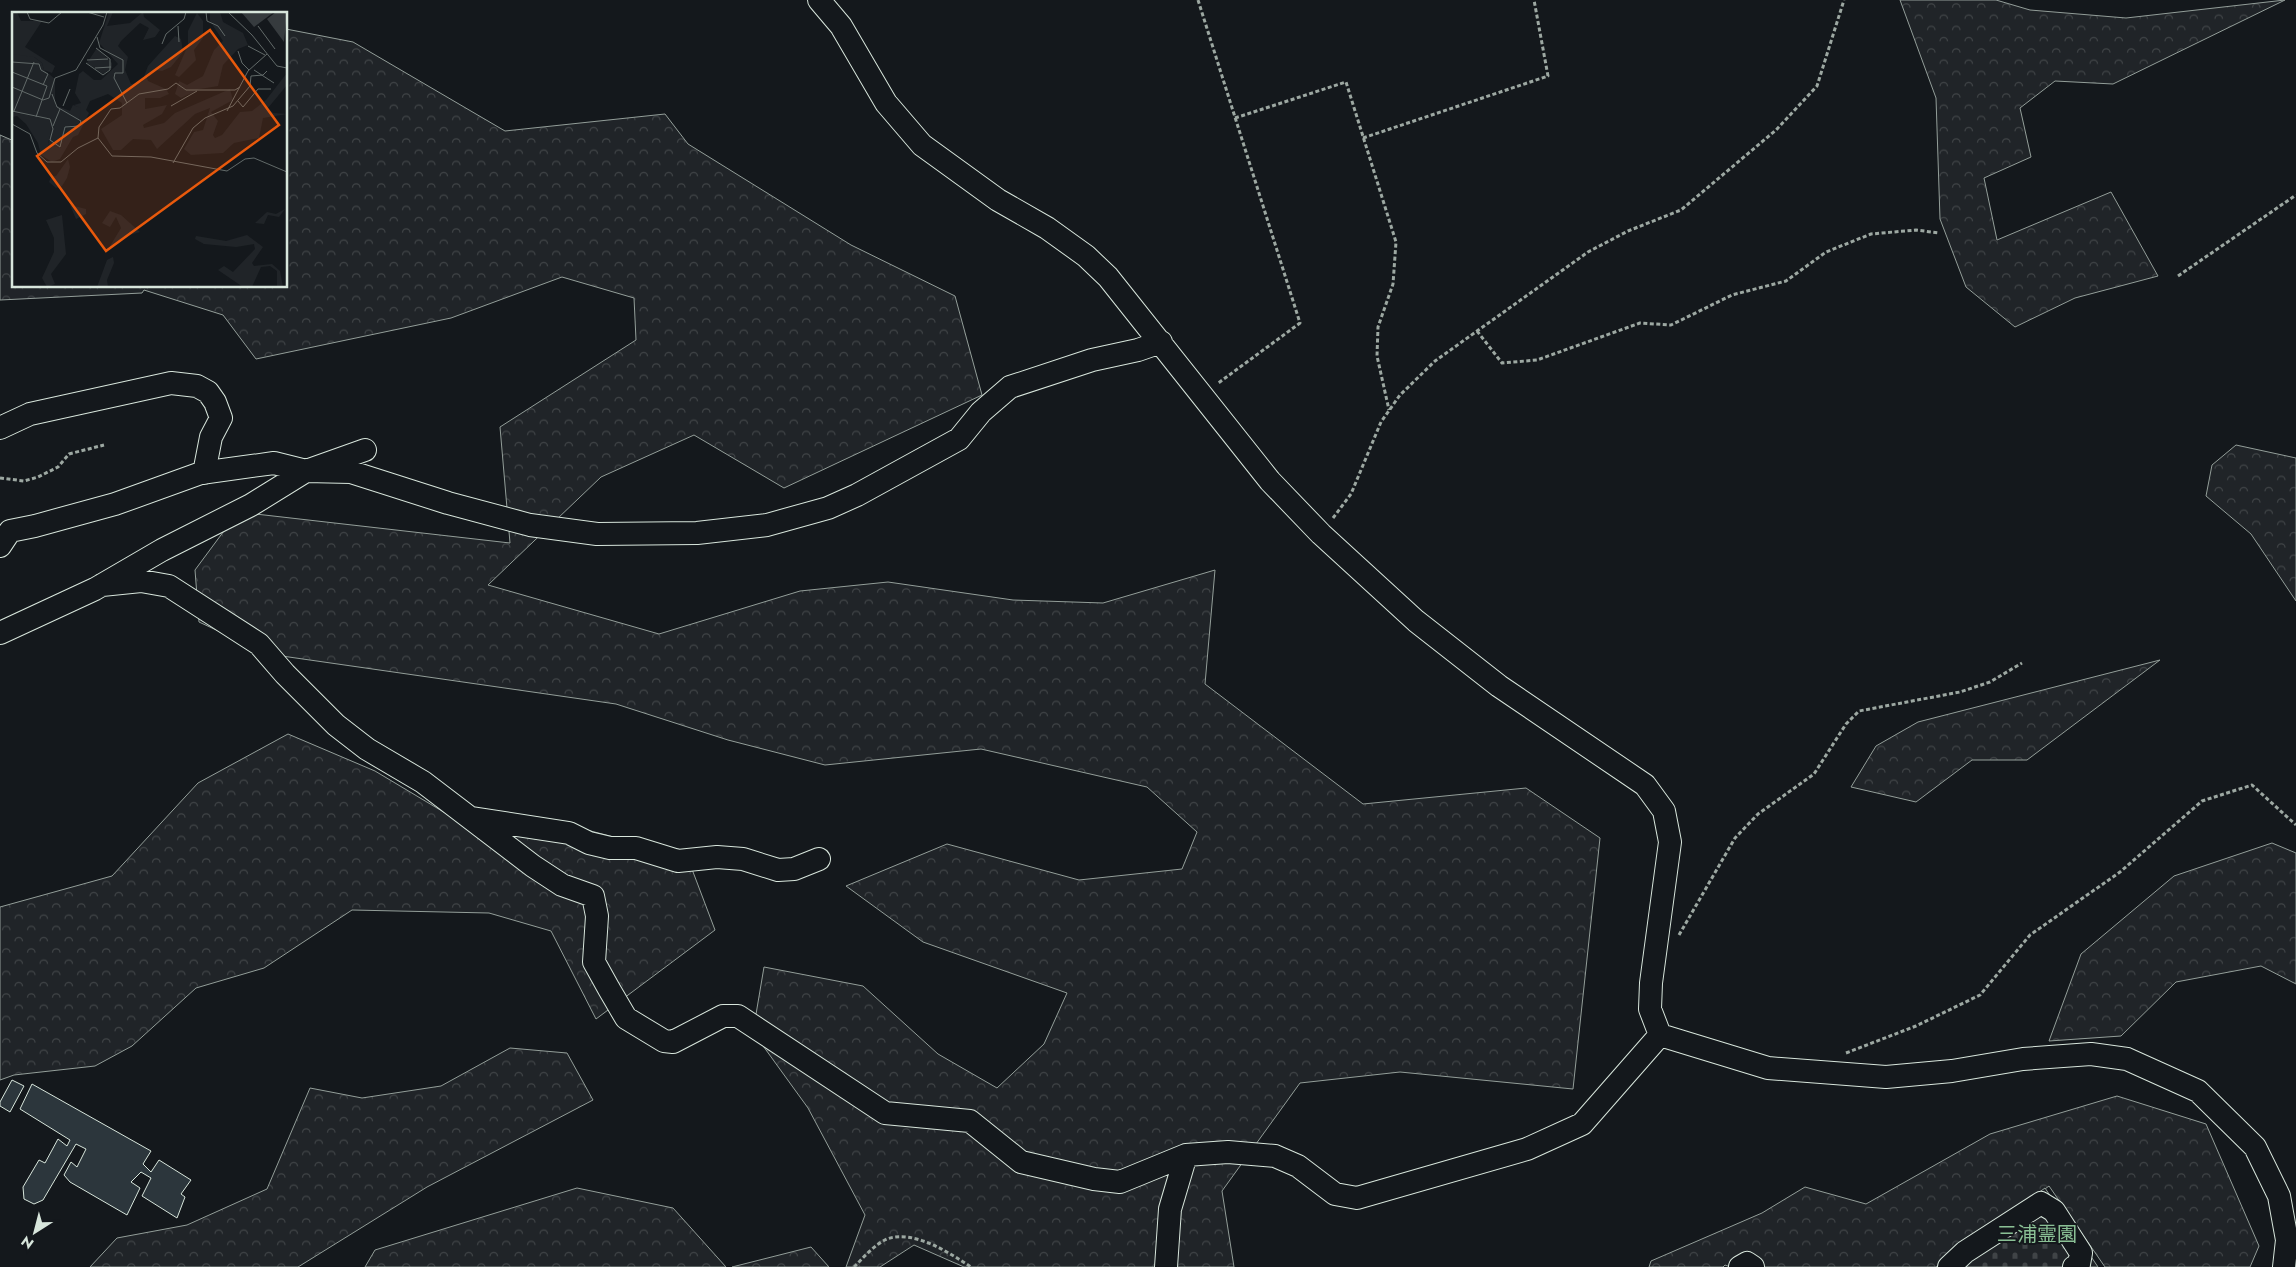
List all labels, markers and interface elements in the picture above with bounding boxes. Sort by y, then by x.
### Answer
inset map [12,12,288,288]
north arrow [10,1207,60,1257]
park label: 三浦霊園 [1997,1220,2077,1249]
text: N [17,1231,38,1254]

